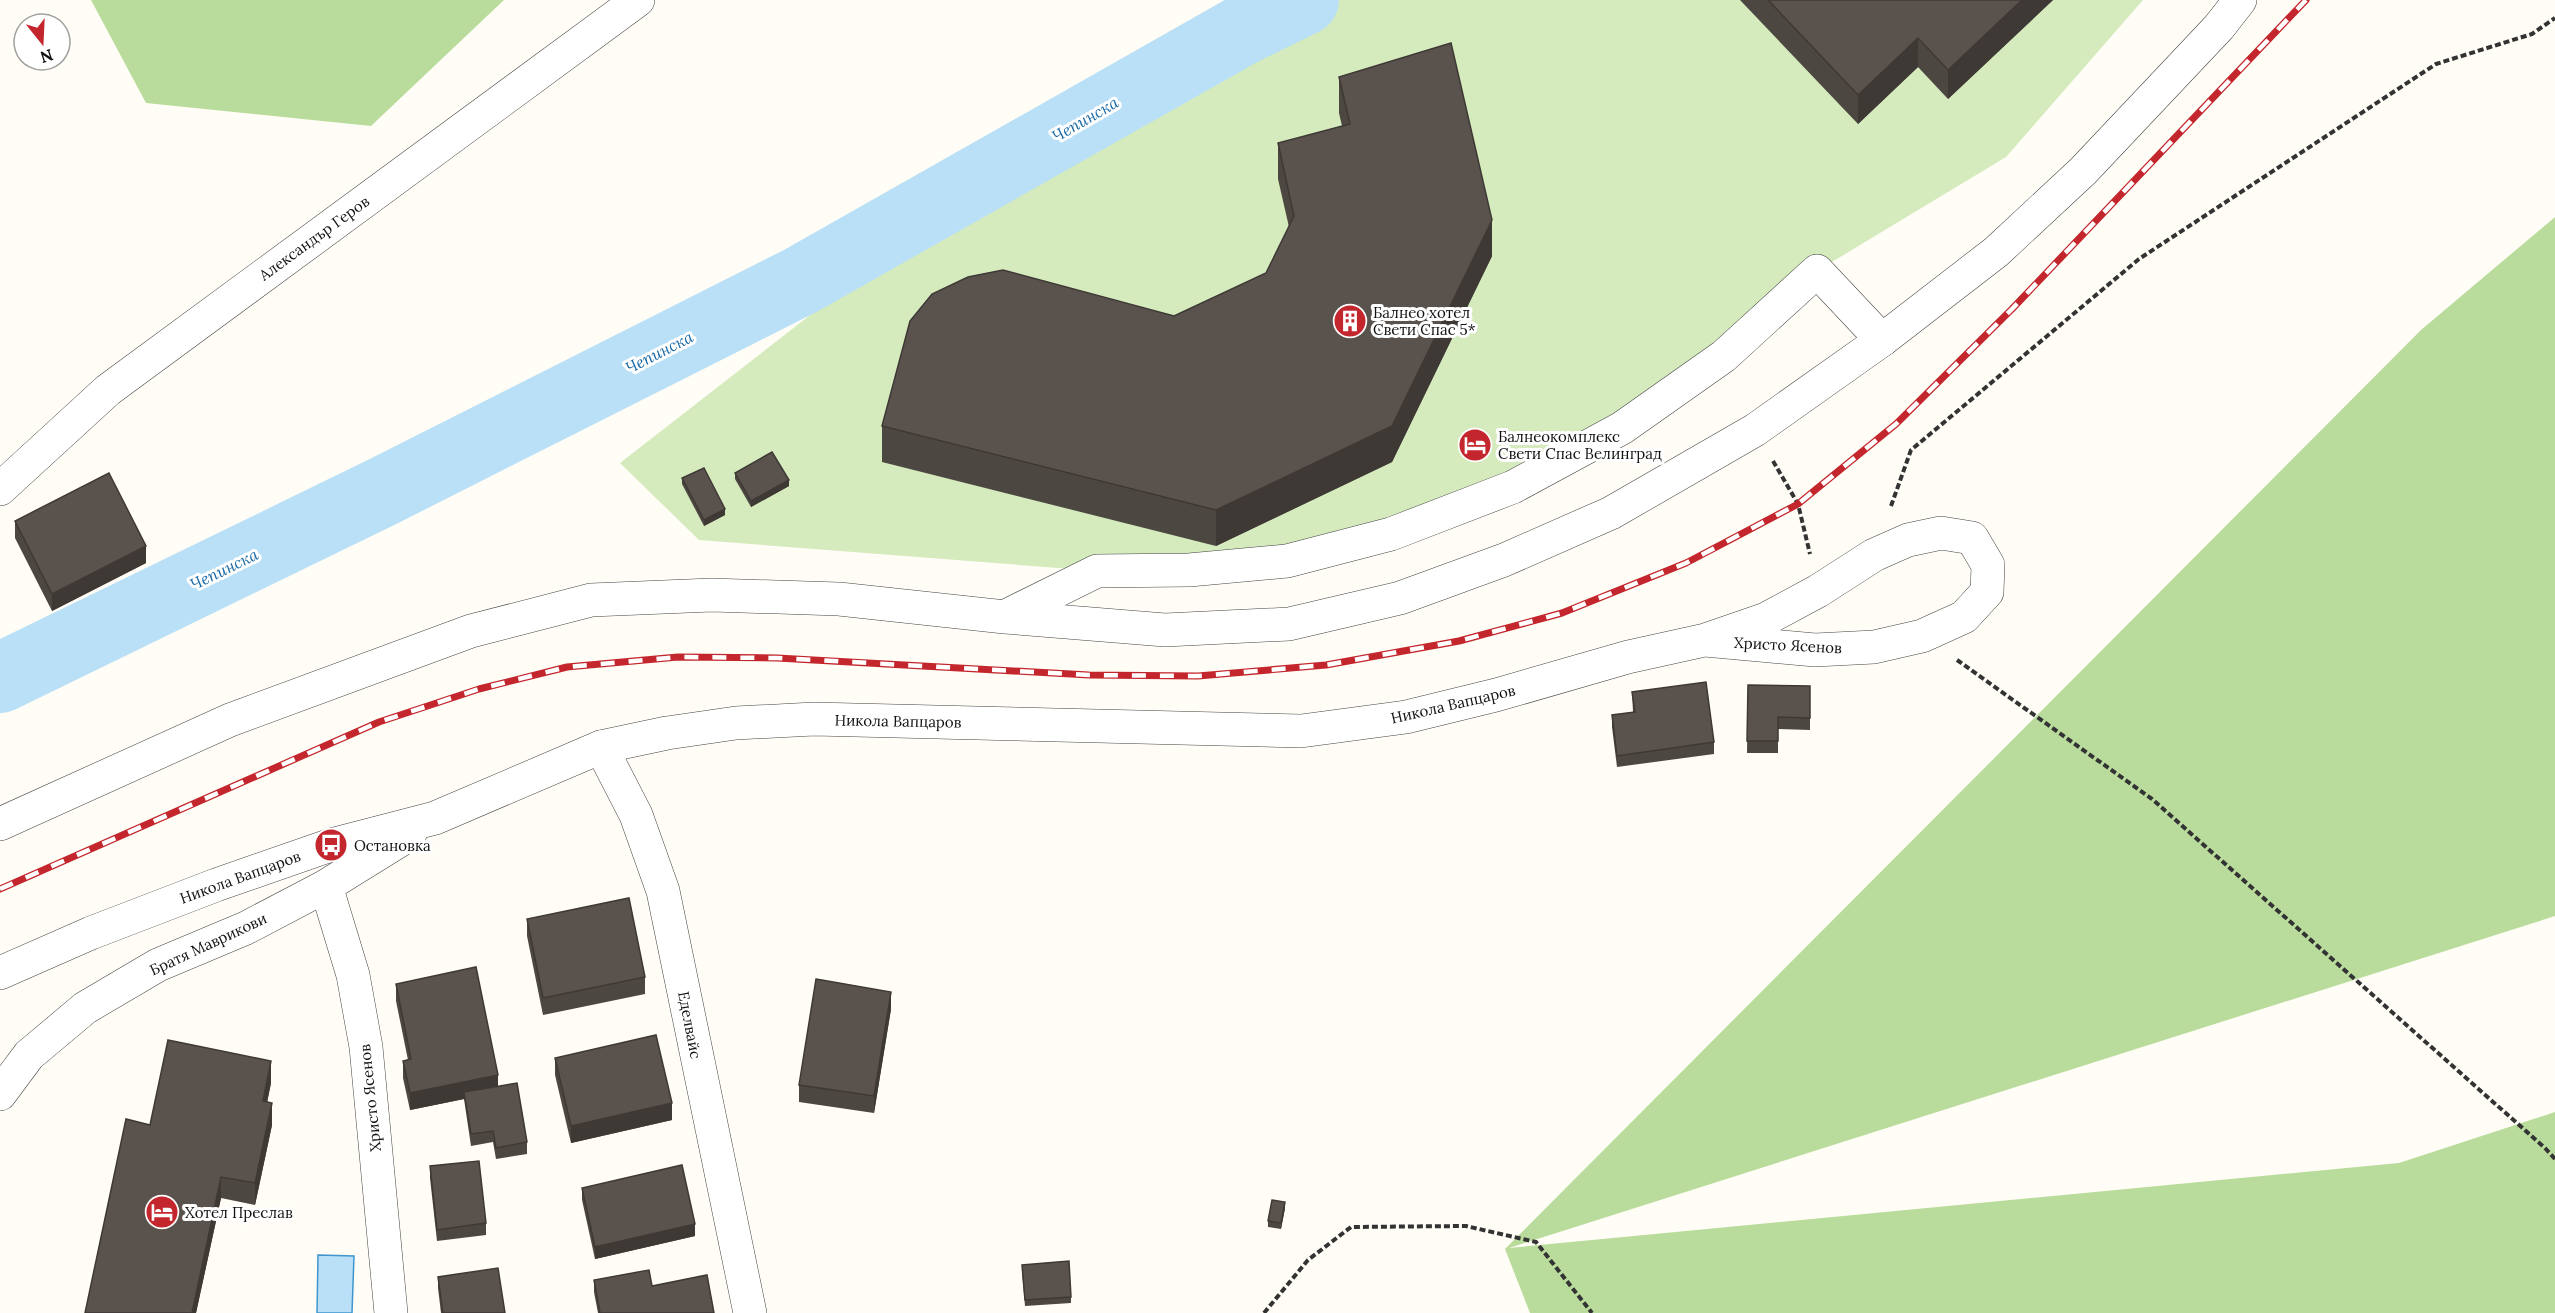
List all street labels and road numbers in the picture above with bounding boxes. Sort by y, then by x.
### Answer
street label: Александър Геров [254,191,373,285]
street label: Христо Ясенов [1734,633,1843,657]
street label: Никола Вапцаров [1389,680,1517,728]
street label: Никола Вапцаров [834,710,962,732]
street label: Никола Вапцаров [177,846,303,908]
street label: Братя Маврикови [146,909,270,979]
street label: Еделвайс [674,990,706,1060]
street label: Христо Ясенов [355,1043,385,1153]

